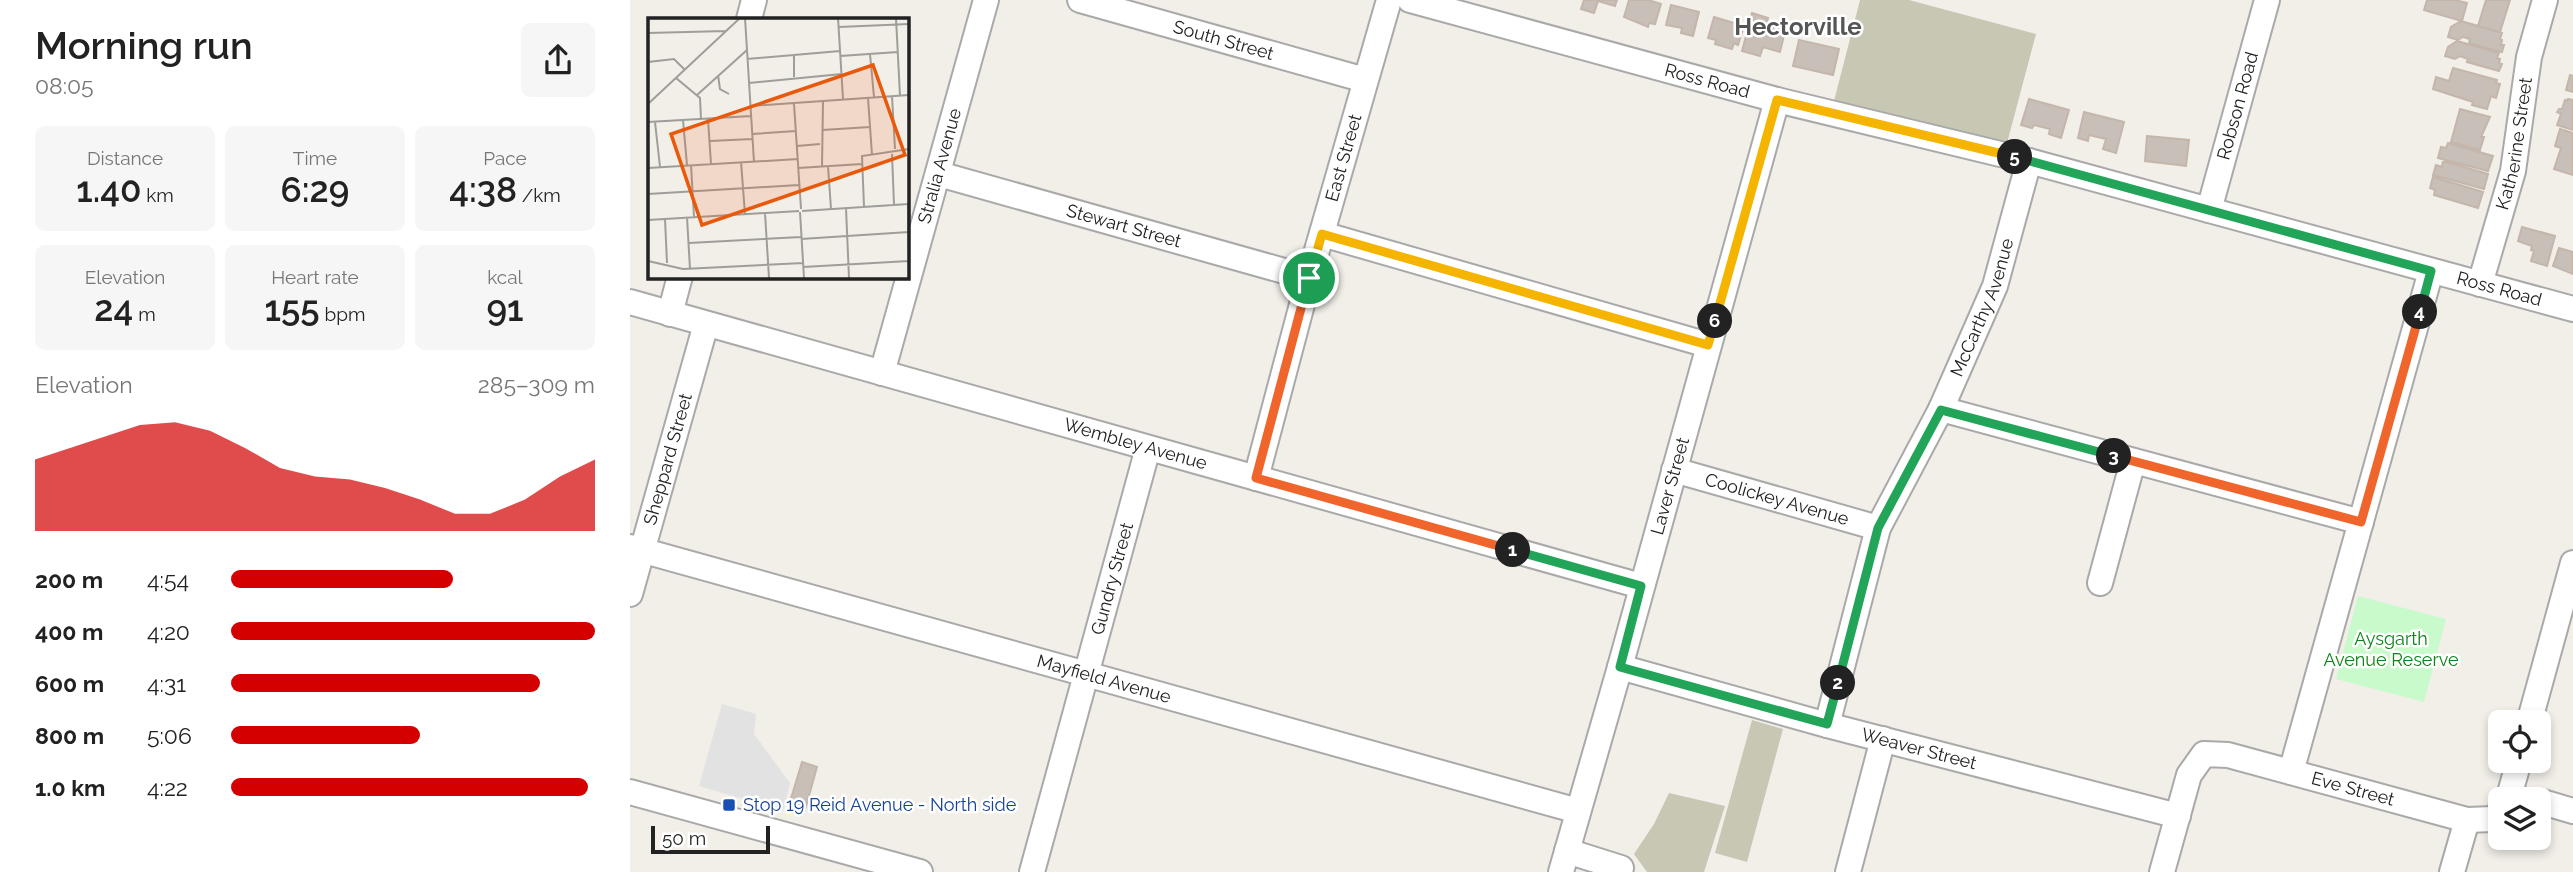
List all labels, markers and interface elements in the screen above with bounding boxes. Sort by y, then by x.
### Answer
district label: Hectorville [1734,12,1862,41]
street label: South Street [1171,16,1276,64]
inset map [648,18,908,278]
text: Morning run [35,23,253,68]
button: share [521,23,595,97]
street label: Robson Road [2212,49,2262,162]
street label: Ross Road [1662,59,1752,102]
text: 08:05 [35,72,94,99]
street label: Katherine Street [2491,76,2536,212]
street label: Stralia Avenue [913,105,965,226]
street label: East Street [1321,111,1366,204]
pin: 5 [1998,140,2032,174]
text: 5 [2009,145,2020,167]
text: Distance [87,147,163,169]
text: Time [293,147,337,169]
text: Pace [483,147,527,169]
text: 1.40 [76,169,141,210]
text: 6:29 [281,169,349,210]
text: 4:38 [449,169,517,210]
text: km [141,184,174,206]
text: /km [517,184,561,206]
street label: Stewart Street [1064,199,1184,252]
street label: McCarthy Avenue [1946,235,2018,380]
pin [1279,248,1339,308]
icon: arrive [1290,259,1328,297]
text: Elevation [85,266,165,288]
text: Heart rate [271,266,359,288]
text: kcal [487,266,523,288]
street label: Ross Road [2454,267,2544,310]
text: 24 [94,288,133,329]
text: 155 [265,288,320,329]
text: 91 [486,288,524,329]
pin: 4 [2402,294,2438,330]
text: 4 [2414,300,2425,322]
text: m [133,303,156,325]
text: bpm [320,303,365,325]
pin: 6 [1698,304,1732,338]
text: 6 [1709,309,1720,331]
text: Elevation [35,371,133,398]
text: 285–309 m [478,371,595,398]
street label: Sheppard Street [639,391,696,527]
street label: Wembley Avenue [1062,413,1210,474]
street label: Laver Street [1646,435,1693,537]
pin: 3 [2096,438,2132,474]
text: 3 [2108,444,2119,466]
street label: Coolickey Avenue [1703,468,1852,529]
street label: Gundry Street [1086,520,1137,637]
pin: 1 [1496,532,1530,568]
text: 1 [1508,538,1517,560]
text: 200 m [35,566,103,593]
text: 4:54 [147,566,189,593]
text: 400 m [35,618,103,645]
text: 4:20 [147,618,190,645]
park label: Aysgarth Avenue Reserve [2323,628,2459,670]
street label: Mayfield Avenue [1035,650,1174,707]
pin: 2 [1820,666,1856,700]
text: 600 m [35,670,104,697]
text: 4:31 [147,670,186,697]
text: 2 [1832,671,1843,693]
map controls [2488,710,2551,850]
button: locate [2488,710,2551,773]
text: 800 m [35,722,104,749]
text: 5:06 [147,722,192,749]
street label: Weaver Street [1859,723,1979,773]
street label: Eve Street [2309,767,2397,810]
text: 1.0 km [35,774,105,801]
text: 4:22 [147,774,188,801]
button: layers [2488,787,2551,850]
place label: Stop 19 Reid Avenue - North side [743,794,1017,815]
marker: Stop 19 Reid Avenue - North side [721,797,737,813]
scale bar [651,823,770,855]
text: 50 m [662,827,706,849]

